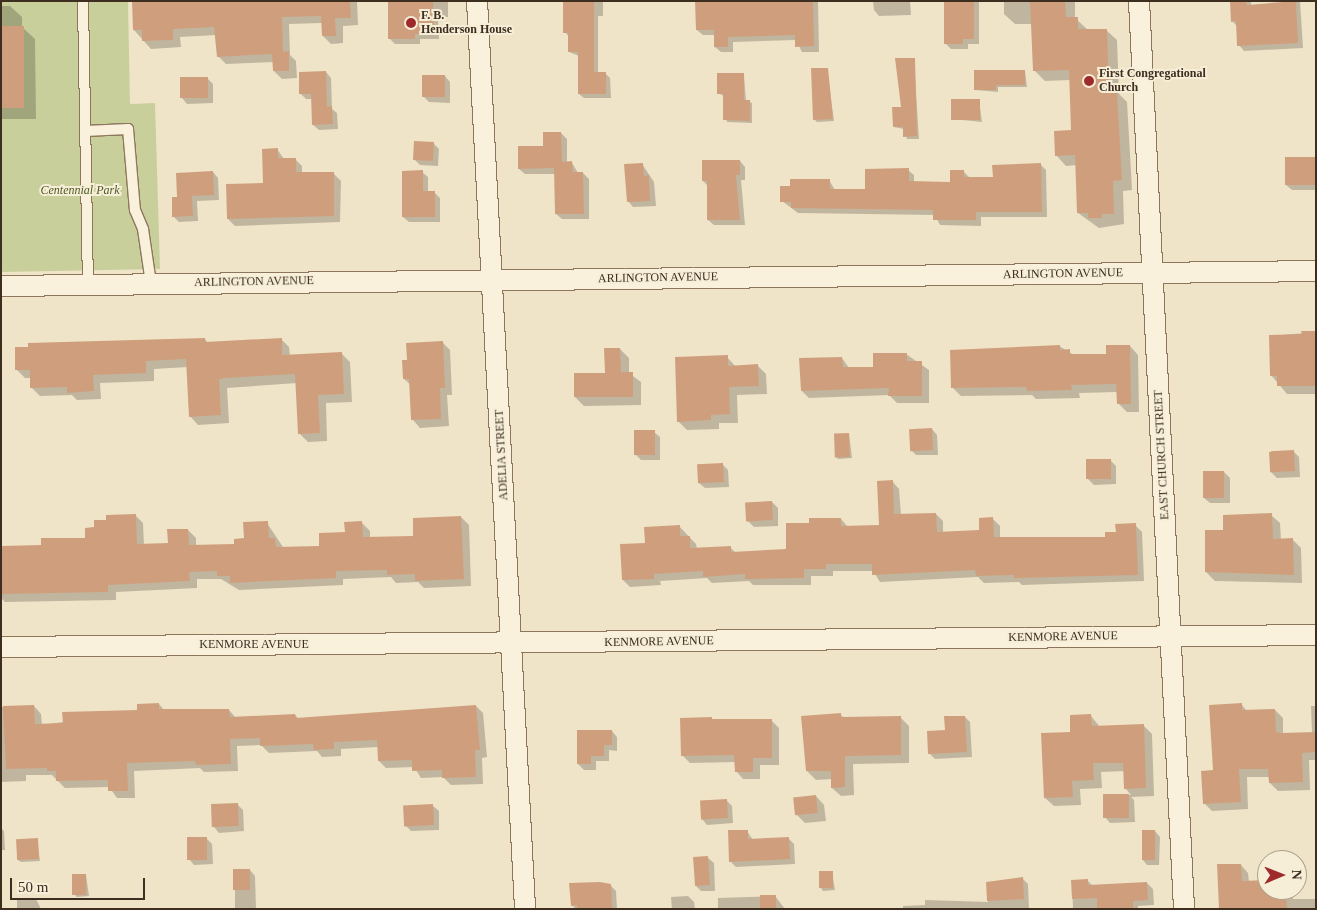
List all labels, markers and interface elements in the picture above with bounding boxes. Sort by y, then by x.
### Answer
place label: F. B. Henderson House [421,9,512,37]
marker: F. B. Henderson House [405,17,417,29]
place label: First Congregational Church [1099,67,1206,95]
marker: First Congregational Church [1083,75,1095,87]
park label: Centennial Park [41,184,119,198]
street label: ARLINGTON AVENUE [1003,266,1123,282]
street label: ARLINGTON AVENUE [598,270,718,286]
street label: ARLINGTON AVENUE [194,274,314,290]
street label: EAST CHURCH STREET [1151,390,1173,520]
street label: ADELIA STREET [492,409,512,501]
street label: KENMORE AVENUE [1008,629,1118,645]
street label: KENMORE AVENUE [604,634,714,650]
street label: KENMORE AVENUE [199,638,309,652]
north arrow [1257,850,1307,900]
scale bar [12,868,148,900]
text: N [1289,870,1304,880]
text: 50 m [18,879,48,895]

